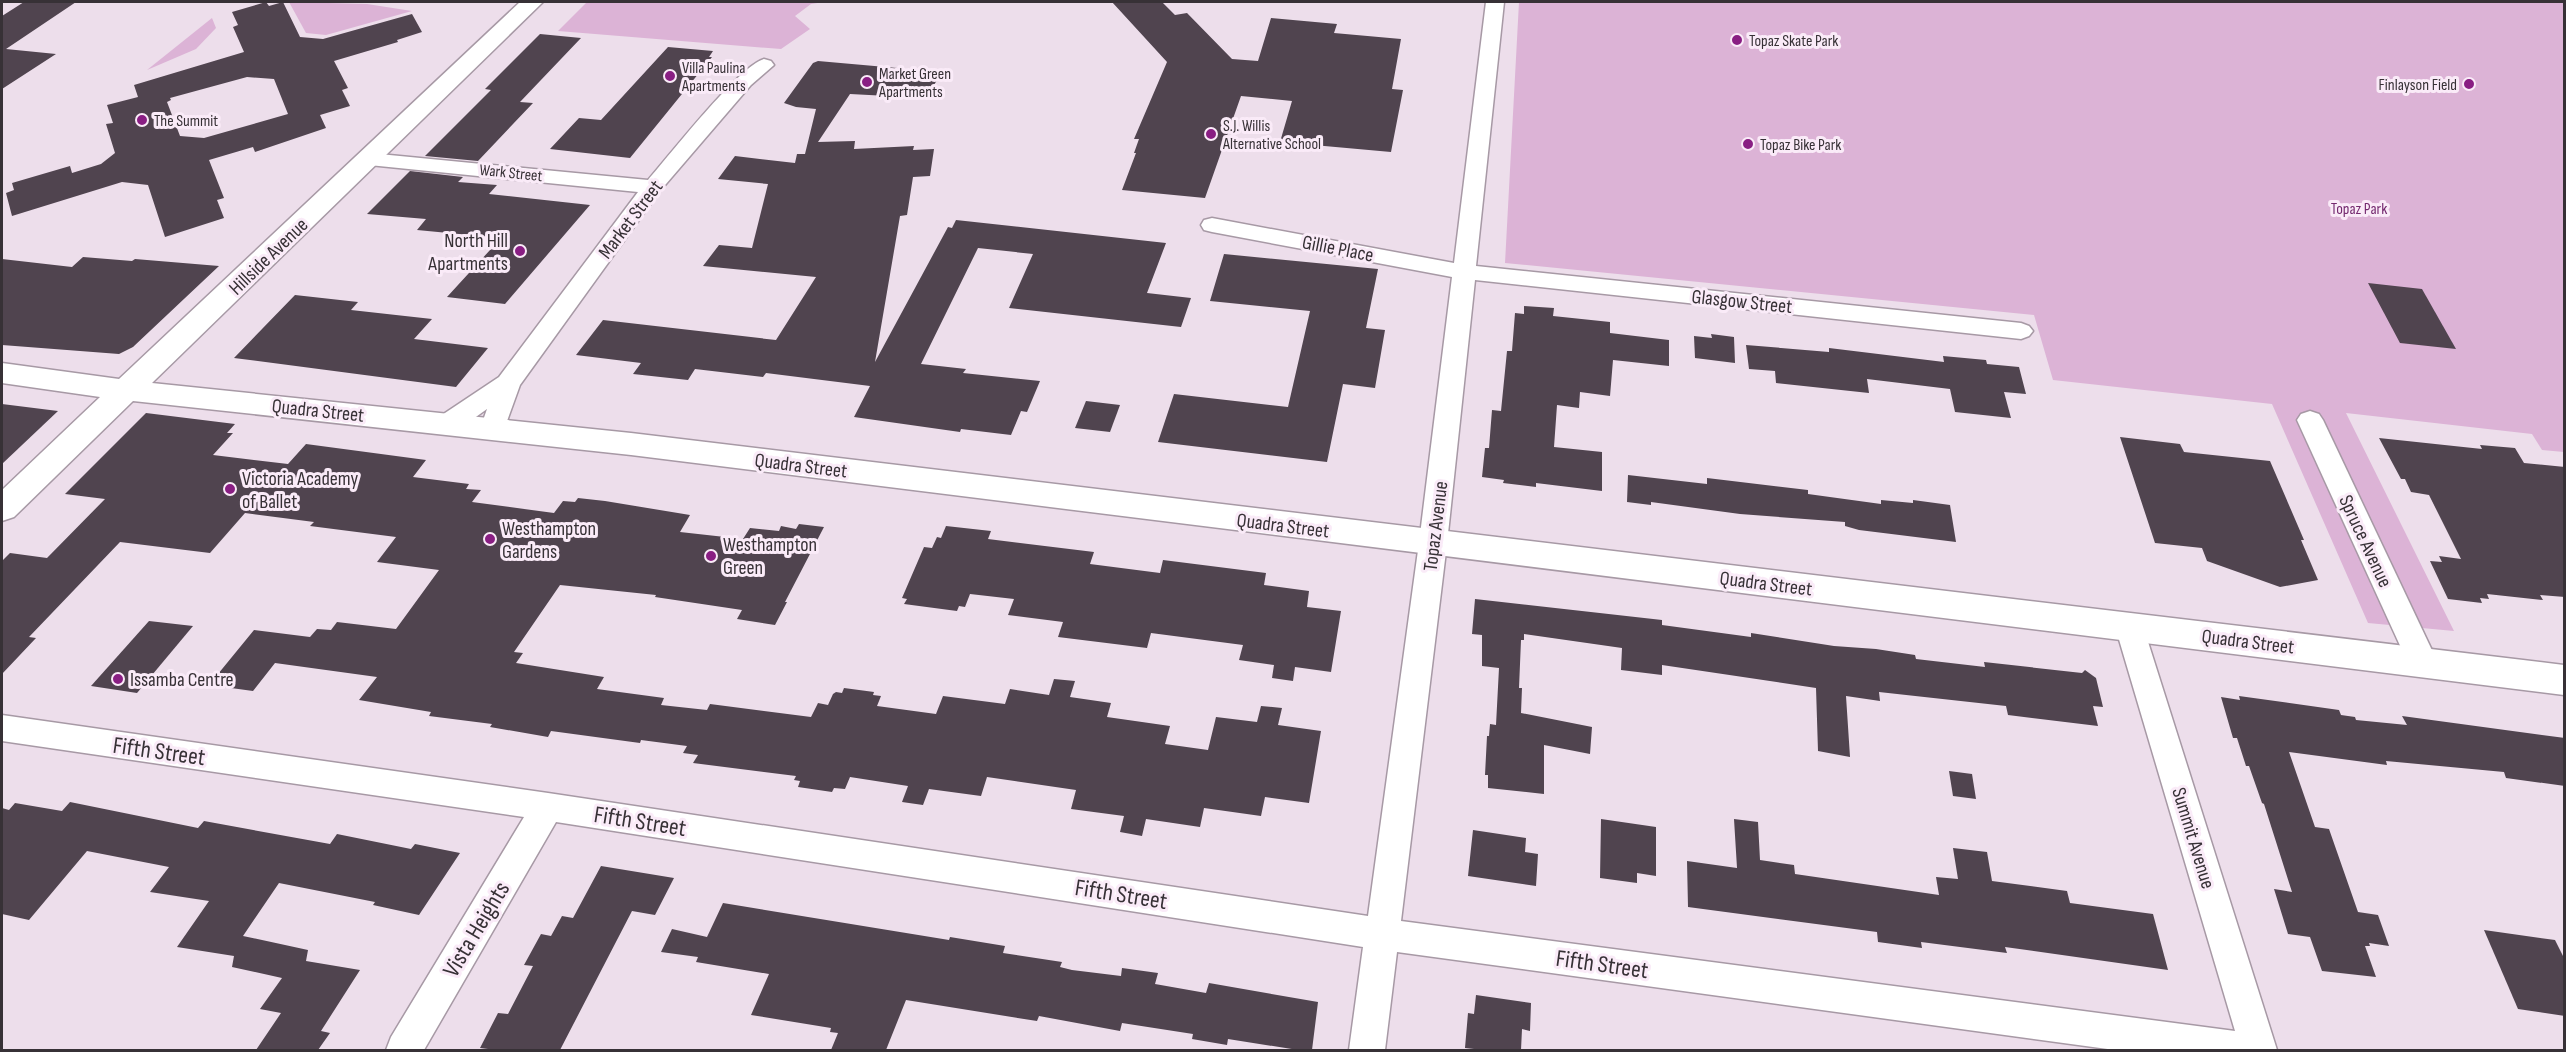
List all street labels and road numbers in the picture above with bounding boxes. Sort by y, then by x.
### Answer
street label: Wark Street [478,161,543,186]
street label: Market Street [593,176,668,264]
street label: Hillside Avenue [224,213,313,300]
street label: Gillie Place [1300,230,1376,268]
street label: Glasgow Street [1690,285,1793,319]
street label: Quadra Street [271,394,365,428]
street label: Quadra Street [753,448,848,484]
street label: Topaz Avenue [1419,480,1453,572]
street label: Spruce Avenue [2333,491,2397,591]
street label: Quadra Street [1235,508,1330,544]
street label: Quadra Street [1718,566,1813,602]
street label: Quadra Street [2200,624,2295,660]
street label: Fifth Street [111,731,207,772]
street label: Summit Avenue [2166,785,2220,892]
street label: Fifth Street [592,800,688,843]
street label: Fifth Street [1073,873,1169,916]
street label: Vista Heights [437,876,516,982]
street label: Fifth Street [1554,944,1650,985]

